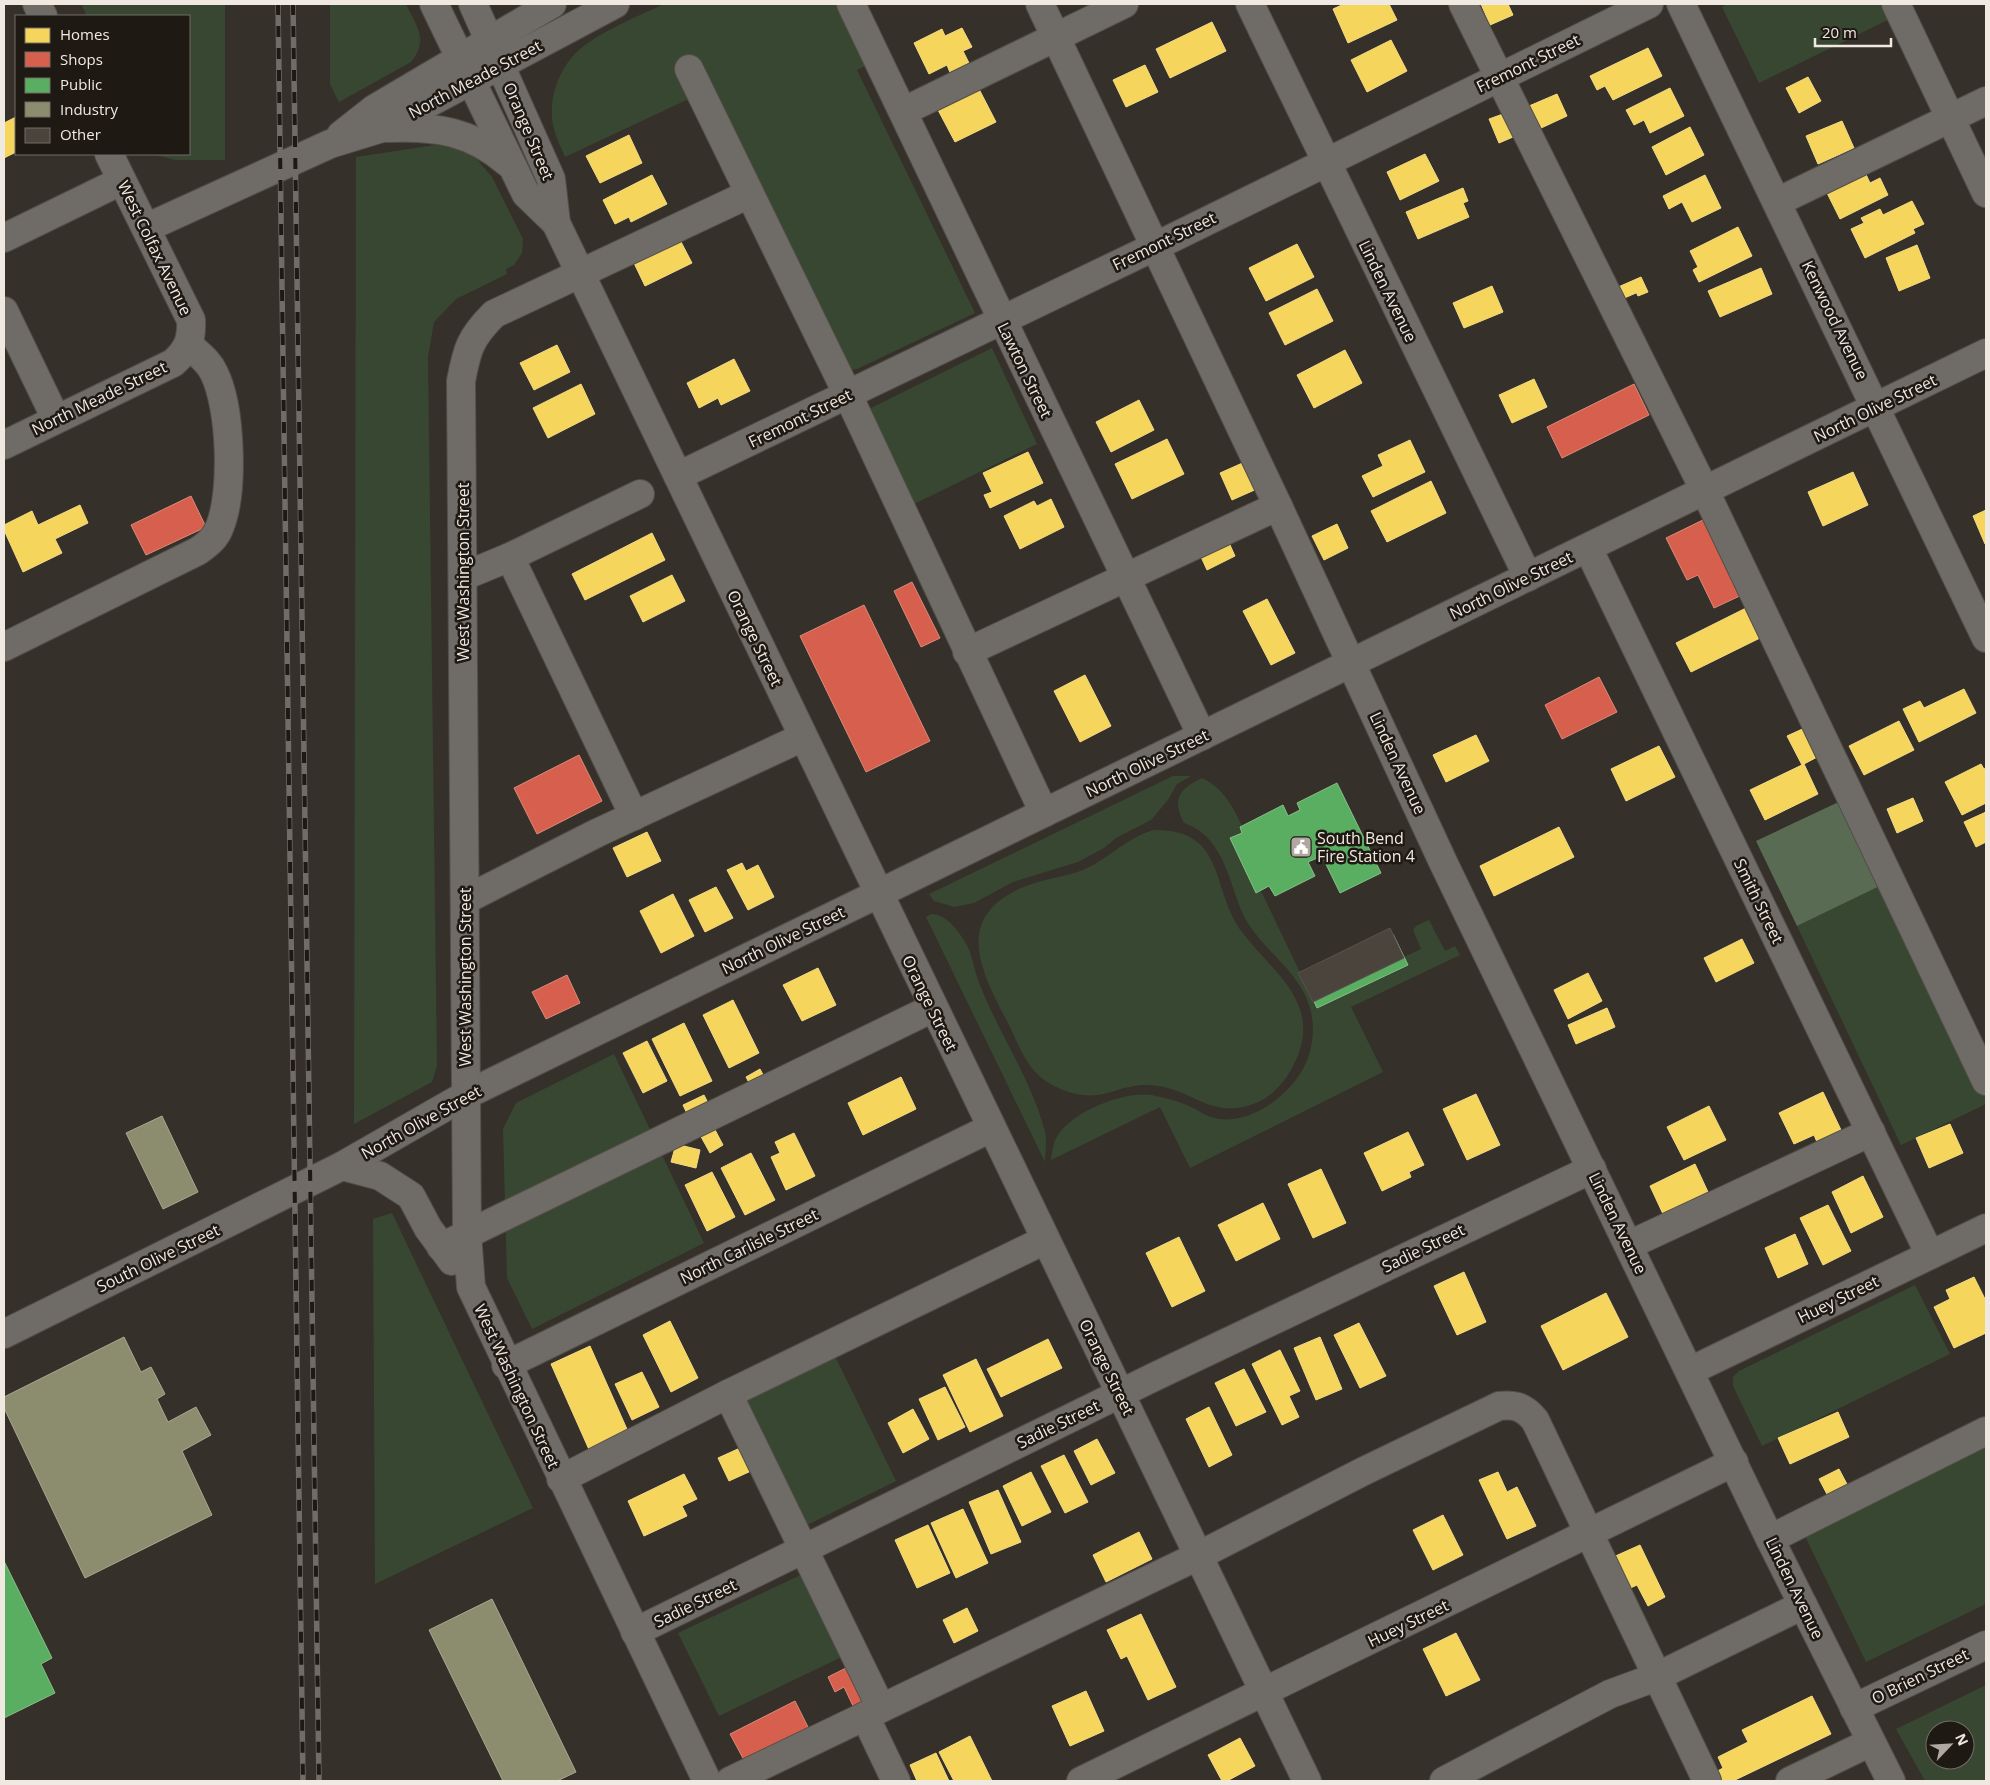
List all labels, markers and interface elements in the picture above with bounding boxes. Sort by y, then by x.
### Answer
legend [15,15,190,155]
scale bar [1815,15,1891,47]
text: 20 m [1822,22,1857,42]
text: Homes [60,24,110,44]
street label: Fremont Street [1473,28,1584,98]
street label: North Meade Street [405,34,546,123]
text: Shops [60,49,103,69]
text: Public [60,74,102,94]
street label: Orange Street [499,79,560,184]
text: Industry [60,99,118,119]
text: Other [60,124,101,144]
street label: West Colfax Avenue [113,177,197,319]
street label: Fremont Street [1109,206,1220,276]
street label: Linden Avenue [1354,236,1422,346]
street label: Kenwood Avenue [1797,257,1873,383]
street label: Lawton Street [992,319,1058,422]
street label: North Meade Street [28,356,170,440]
street label: North Olive Street [1810,369,1940,447]
street label: Fremont Street [745,383,856,453]
street label: West Washington Street [452,482,474,661]
street label: North Olive Street [1446,546,1576,624]
street label: Orange Street [722,586,788,690]
street label: Linden Avenue [1365,708,1431,818]
street label: North Olive Street [1082,724,1212,802]
place label: South Bend Fire Station 4 [1317,827,1415,867]
public building icon: South Bend Fire Station 4 [1289,835,1313,859]
street label: Smith Street [1729,855,1789,947]
street label: West Washington Street [454,887,476,1066]
street label: North Olive Street [718,901,848,979]
street label: Orange Street [897,951,963,1055]
street label: North Olive Street [357,1080,485,1164]
street label: Linden Avenue [1584,1168,1652,1278]
street label: North Carlisle Street [676,1203,822,1289]
street label: Sadie Street [1378,1218,1468,1277]
street label: South Olive Street [93,1219,223,1297]
street label: Huey Street [1794,1270,1882,1328]
street label: West Washington Street [469,1300,565,1472]
street label: Orange Street [1074,1315,1140,1419]
street label: Sadie Street [1013,1394,1103,1453]
street label: Linden Avenue [1761,1533,1829,1643]
street label: Sadie Street [650,1573,740,1632]
street label: Huey Street [1364,1594,1452,1652]
street label: O Brien Street [1868,1643,1972,1709]
north arrow [1925,1720,1975,1770]
text: N [1951,1730,1973,1748]

